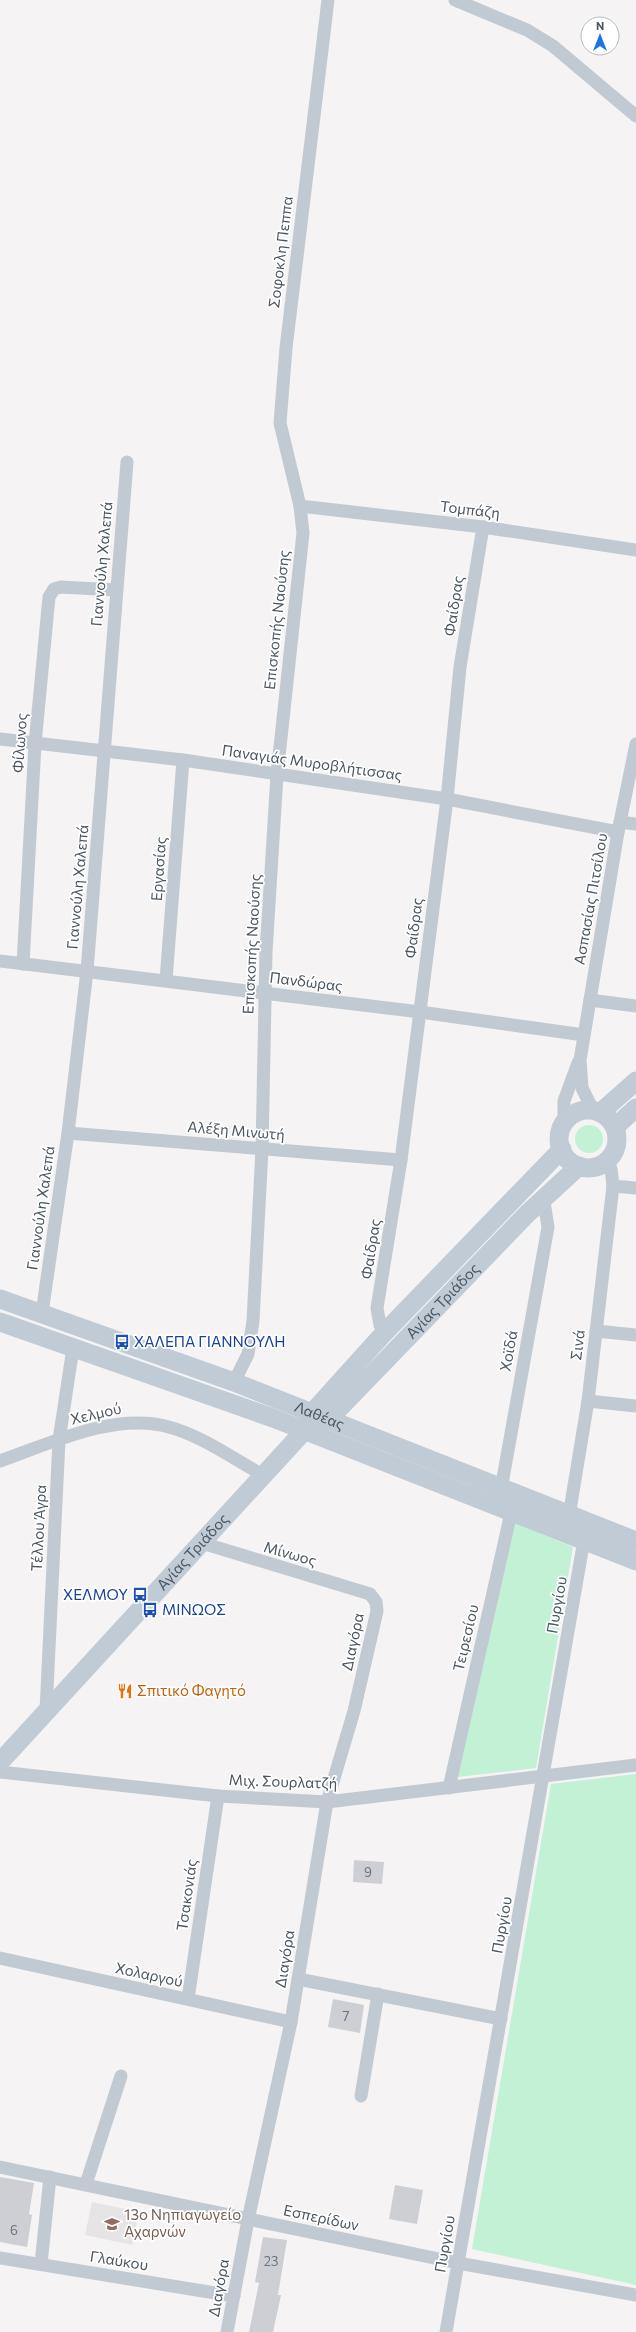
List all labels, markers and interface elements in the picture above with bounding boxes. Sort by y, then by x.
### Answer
north arrow [580,16,620,56]
text: N [596,19,604,32]
street label: Σοφοκλη Πεππα [264,195,296,309]
street label: Τομπάζη [439,496,501,522]
street label: Γιαννούλη Χαλεπά [87,501,115,627]
street label: Επισκοπής Ναούσης [260,549,292,691]
street label: Φαίδρας [439,574,467,637]
street label: Φίλωνος [8,712,30,774]
street label: Παναγιάς Μυροβλήτισσας [221,740,403,784]
street label: Γιαννούλη Χαλεπά [63,824,91,950]
street label: Ασπασίας Πιτσίλου [570,832,610,966]
street label: Εργασίας [147,836,169,902]
street label: Επισκοπής Ναούσης [238,873,264,1015]
street label: Φαίδρας [400,897,426,959]
street label: Πανδώρας [269,968,344,994]
street label: Αλέξη Μινωτή [187,1117,285,1143]
street label: Γιαννούλη Χαλεπά [22,1145,58,1271]
street label: Φαίδρας [356,1217,384,1280]
street label: Αγίας Τριάδος [402,1259,483,1342]
street label: Χοϊδά [496,1329,520,1373]
street label: Σινά [566,1329,588,1361]
place label: ΧΑΛΕΠΑ ΓΙΑΝΝΟΥΛΗ [134,1332,286,1350]
bus stop icon: ΧΑΛΕΠΑ ΓΙΑΝΝΟΥΛΗ [113,1333,131,1351]
street label: Λαθέας [292,1397,347,1433]
street label: Χελμού [69,1398,123,1428]
street label: Τέλλου Άγρα [27,1484,49,1572]
street label: Αγίας Τριάδος [152,1509,232,1593]
street label: Μίνωος [262,1537,319,1569]
street label: Πυργίου [542,1575,570,1635]
place label: ΧΕΛΜΟΥ [63,1585,128,1603]
bus stop icon: ΧΕΛΜΟΥ [131,1586,149,1604]
place label: ΜΙΝΩΟΣ [162,1600,226,1618]
bus stop icon: ΜΙΝΩΟΣ [141,1601,159,1619]
street label: Τειρεσίου [449,1603,481,1673]
street label: Διαγόρα [337,1611,367,1672]
place label: Σπιτικό Φαγητό [137,1681,246,1699]
restaurant icon: Σπιτικό Φαγητό [116,1682,134,1700]
street label: Μιχ. Σουρλατζή [228,1770,338,1792]
street label: Τσακονιάς [172,1858,200,1932]
house number: 9 [364,1864,372,1880]
street label: Πυργίου [487,1895,515,1955]
street label: Διαγόρα [271,1928,297,1989]
street label: Χολαργού [114,1958,185,1990]
house number: 7 [343,2008,350,2024]
street label: Εσπερίδων [282,2200,361,2234]
place label: 13ο Νηπιαγωγείο Αχαρνών [124,2205,241,2240]
street label: Πυργίου [430,2214,458,2274]
school or university icon: 13ο Νηπιαγωγείο Αχαρνών [103,2215,121,2233]
house number: 6 [10,2222,18,2238]
street label: Γλαύκου [89,2247,150,2274]
house number: 23 [264,2253,278,2269]
street label: Διαγόρα [204,2257,232,2318]

